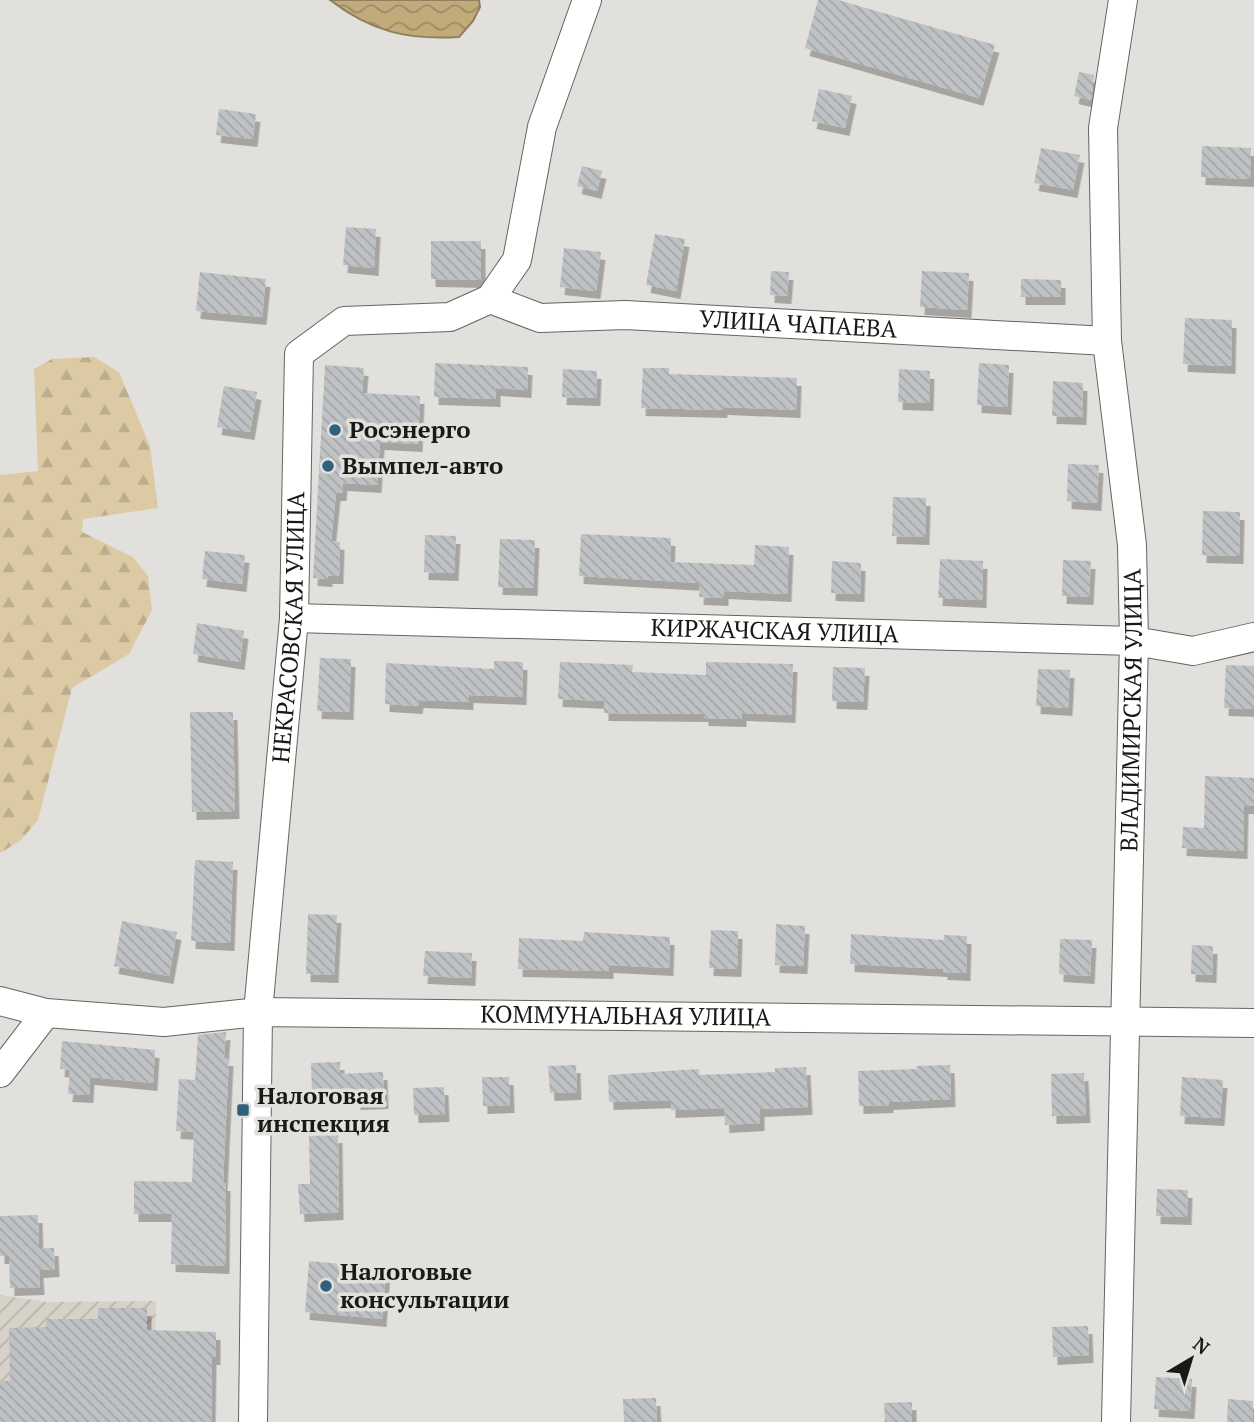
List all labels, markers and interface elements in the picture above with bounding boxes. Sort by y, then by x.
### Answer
street label: УЛИЦА ЧАПАЕВА [698,302,899,345]
place label: Росэнерго [349,413,471,445]
marker: Росэнерго [327,422,343,438]
place label: Вымпел-авто [342,449,503,481]
marker: Вымпел-авто [320,458,336,474]
street label: НЕКРАСОВСКАЯ УЛИЦА [264,491,311,764]
street label: ВЛАДИМИРСКАЯ УЛИЦА [1112,568,1149,852]
street label: КИРЖАЧСКАЯ УЛИЦА [650,611,900,650]
street label: КОММУНАЛЬНАЯ УЛИЦА [480,997,772,1033]
place label: Налоговая инспекция [257,1079,390,1139]
marker: Налоговая инспекция [235,1102,251,1118]
place label: Налоговые консультации [340,1255,509,1315]
marker: Налоговые консультации [318,1278,334,1294]
north arrow [1156,1324,1226,1394]
text: N [1188,1331,1216,1360]

